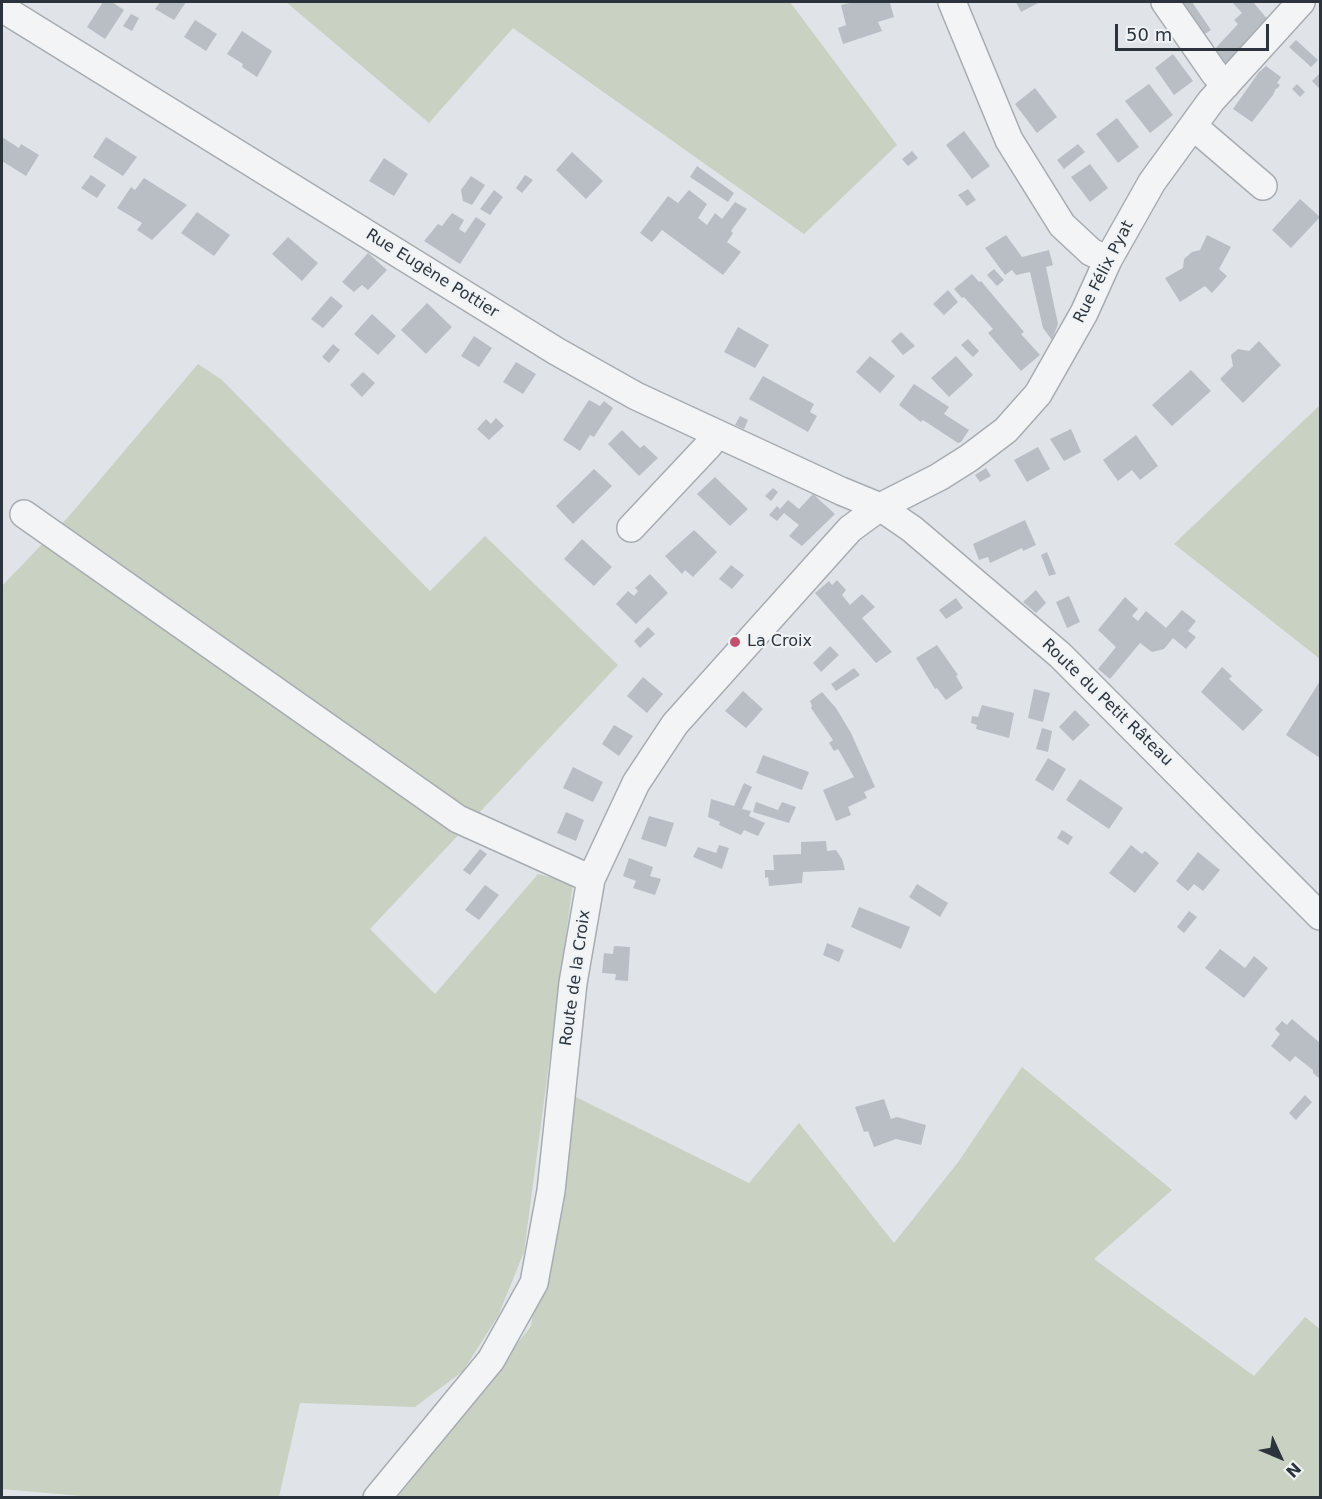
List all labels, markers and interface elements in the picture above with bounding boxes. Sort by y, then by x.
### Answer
scale bar [1118,12,1272,50]
text: 50 m [1126,24,1172,45]
street label: Rue Félix Pyat [1070,218,1138,326]
street label: Rue Eugène Pottier [362,225,502,323]
place label: La Croix [747,632,812,652]
marker: La Croix [728,635,742,649]
street label: Route du Petit Râteau [1038,635,1176,771]
street label: Route de la Croix [557,909,595,1047]
north arrow [1250,1427,1310,1487]
text: N [1282,1458,1305,1481]

